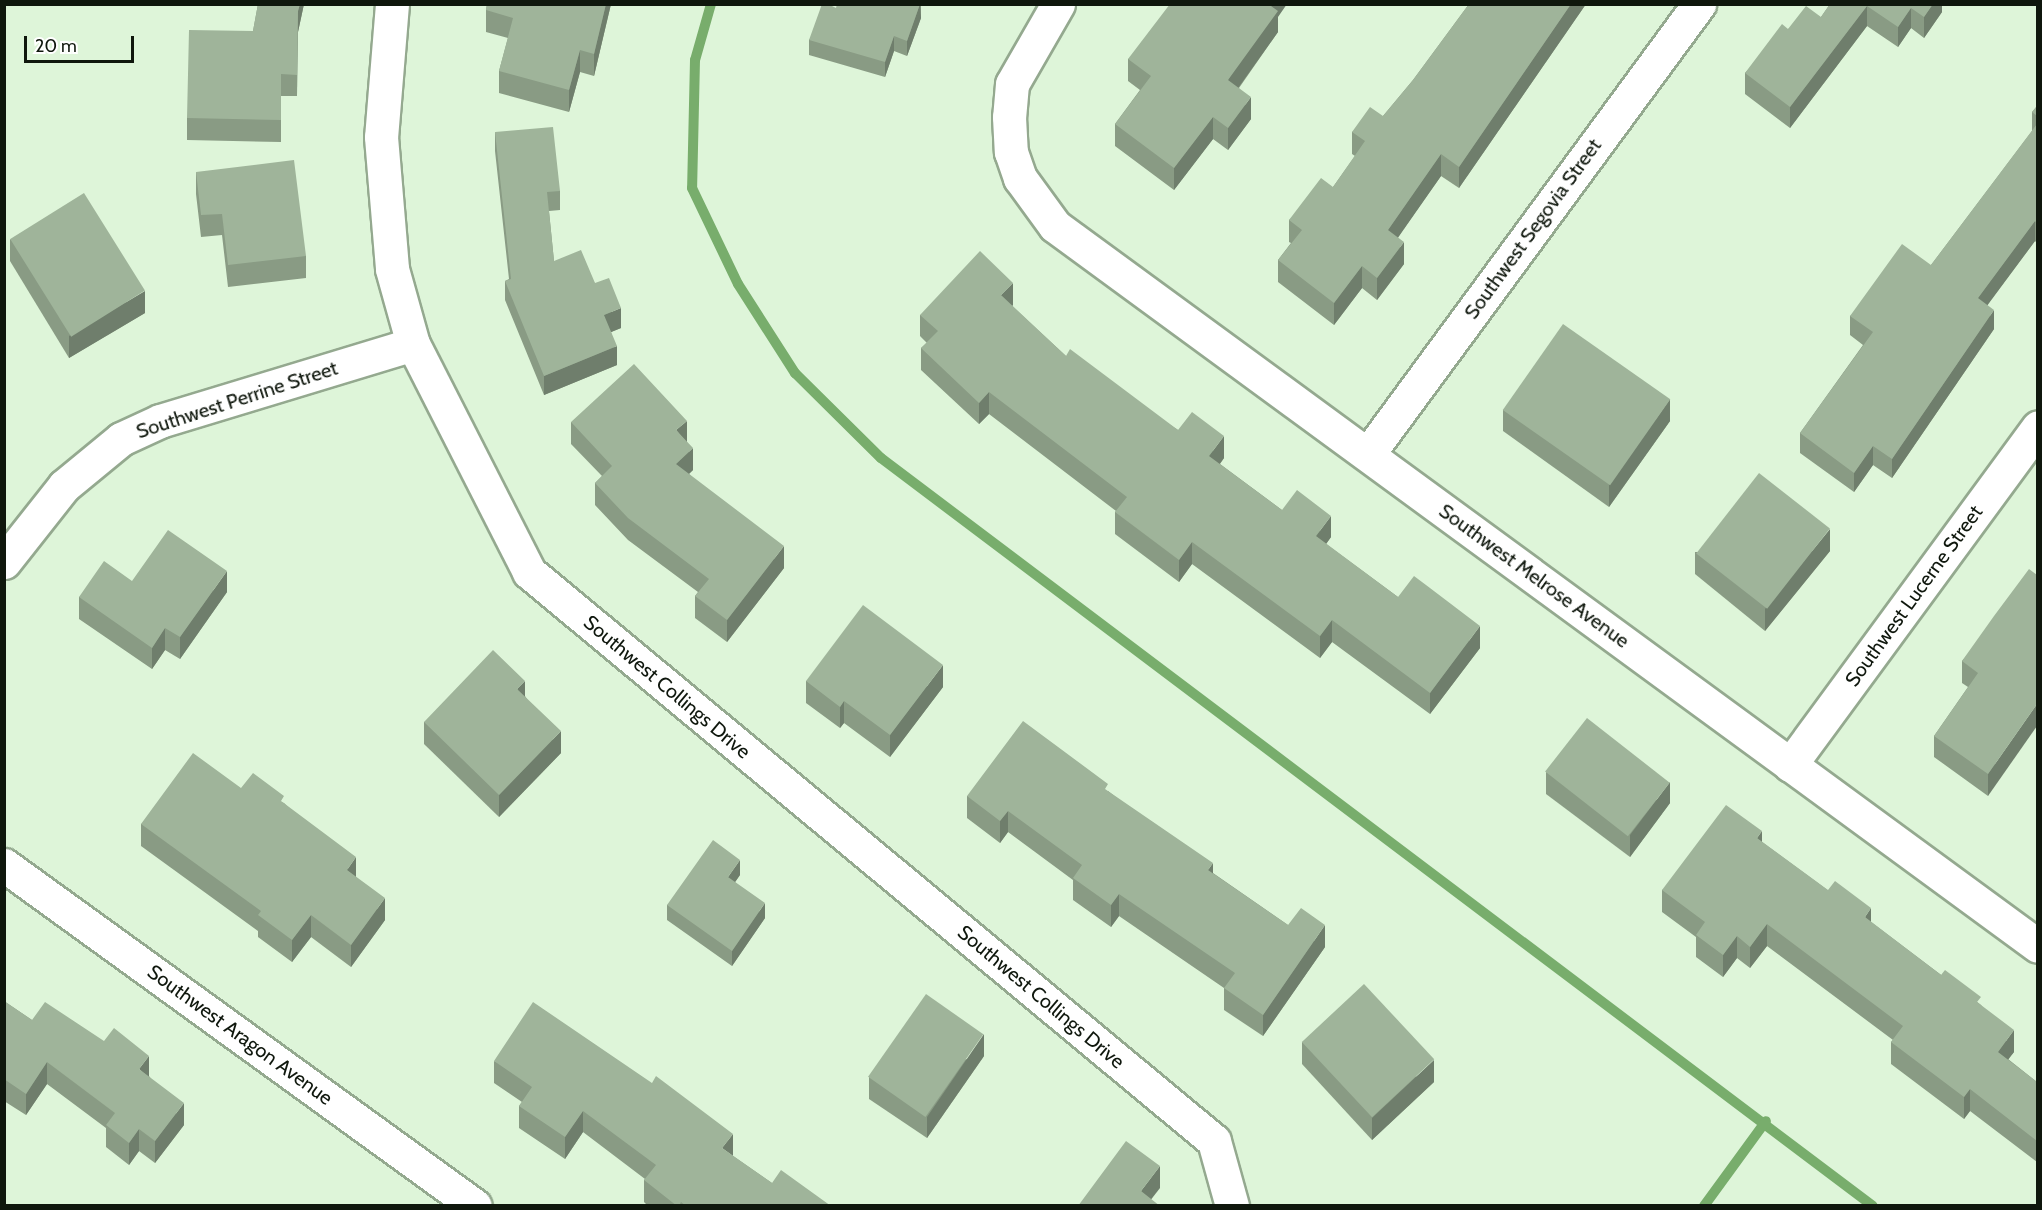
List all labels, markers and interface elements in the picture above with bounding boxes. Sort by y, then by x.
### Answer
scale bar [27,24,136,62]
text: 20 m [35,35,77,57]
street label: Southwest Segovia Street [1460,134,1606,324]
street label: Southwest Perrine Street [133,356,341,444]
street label: Southwest Melrose Avenue [1434,499,1634,653]
street label: Southwest Lucerne Street [1840,501,1988,691]
street label: Southwest Collings Drive [579,610,755,764]
street label: Southwest Collings Drive [953,920,1129,1074]
street label: Southwest Aragon Avenue [143,960,337,1110]

